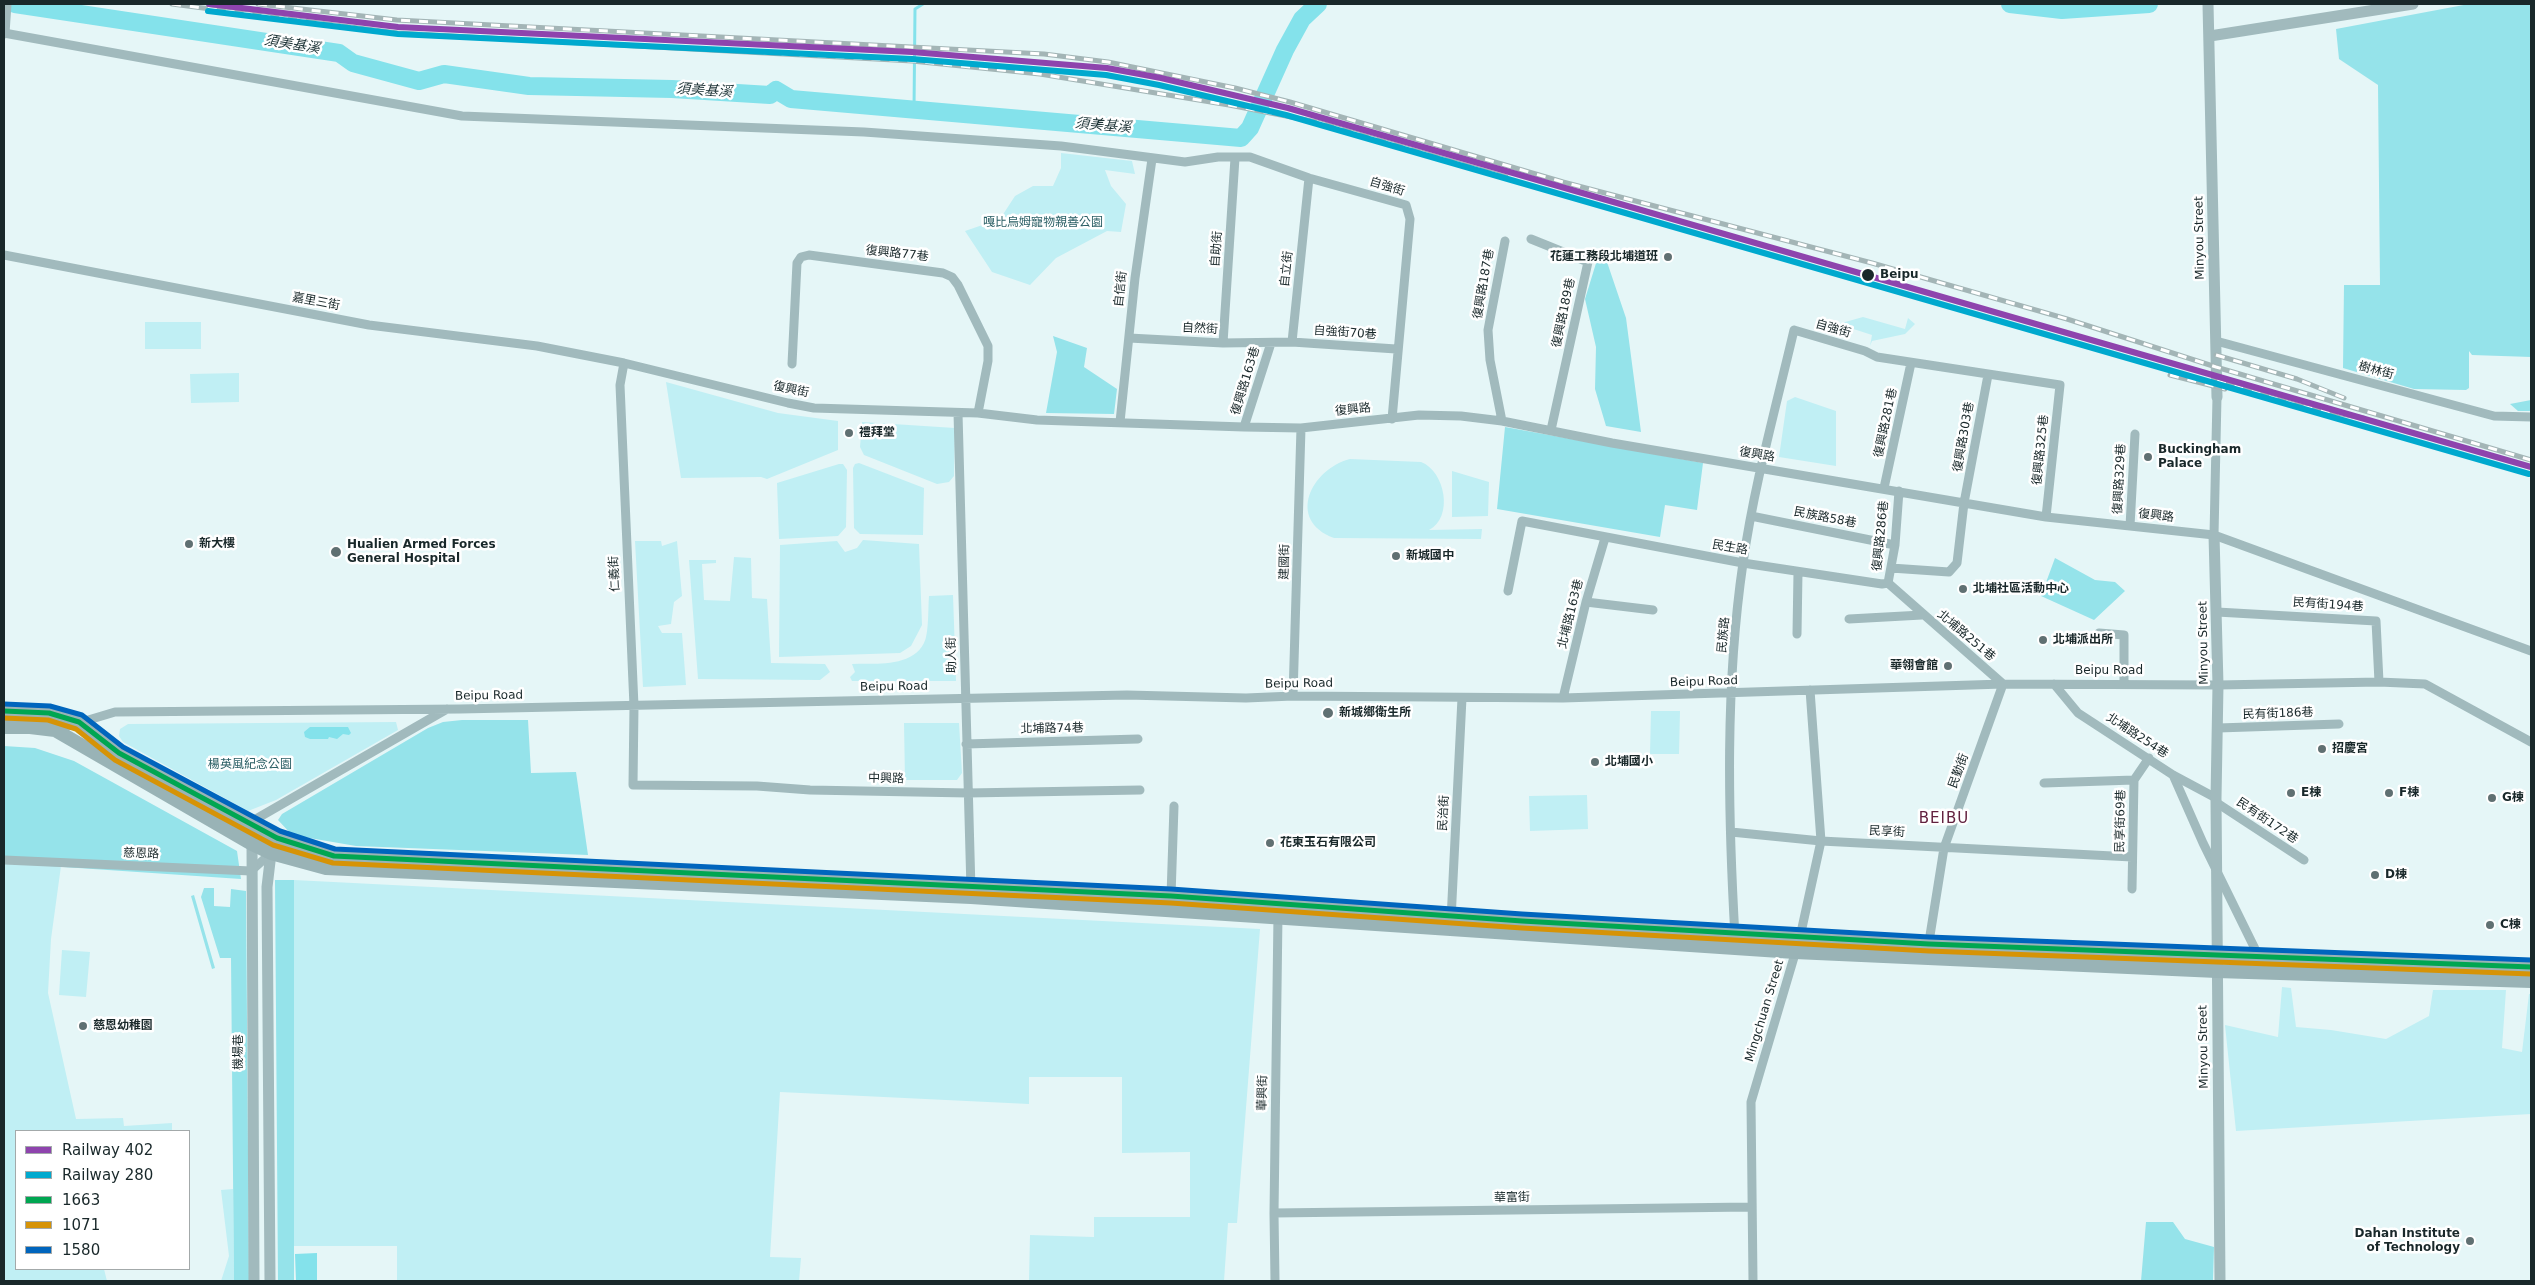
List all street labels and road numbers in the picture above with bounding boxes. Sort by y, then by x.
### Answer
street label: 自強街 [1368,175,1406,199]
street label: Minyou Street [2192,196,2208,280]
street label: 自助街 [1209,231,1225,267]
street label: 復興路77巷 [865,244,929,264]
street label: 復興路187巷 [1471,248,1497,320]
street label: 自立街 [1278,250,1296,288]
street label: 自信街 [1112,270,1130,308]
street label: 復興路189巷 [1550,277,1578,349]
street label: 嘉里三街 [291,290,341,314]
street label: 自強街 [1814,317,1852,341]
street label: 自然街 [1182,321,1218,337]
street label: 自強街70巷 [1313,324,1377,342]
street label: 復興路163巷 [1229,345,1263,417]
street label: 樹林街 [2357,359,2395,383]
street label: 復興街 [772,379,810,401]
street label: 復興路281巷 [1872,387,1900,459]
street label: 復興路 [1334,401,1372,419]
street label: 復興路303巷 [1951,401,1977,473]
street label: 復興路325巷 [2030,414,2052,486]
street label: 復興路329巷 [2111,443,2129,515]
street label: 復興路 [1738,445,1776,465]
street label: 復興路286巷 [1870,500,1892,572]
street label: 民族路58巷 [1793,505,1857,531]
street label: 復興路 [2137,507,2175,525]
street label: 民生路 [1711,538,1749,558]
street label: 建國街 [1277,544,1293,580]
street label: 仁義街 [607,556,623,592]
street label: 北埔路163巷 [1555,578,1587,650]
street label: 民有街194巷 [2292,595,2364,615]
street label: Minyou Street [2196,601,2212,685]
street label: 北埔路251巷 [1934,608,1998,664]
street label: 民族路 [1715,616,1733,654]
street label: 助人街 [944,637,960,673]
street label: Beipu Road [2075,664,2143,678]
street label: Beipu Road [1670,674,1738,690]
street label: Beipu Road [1265,676,1333,692]
street label: Beipu Road [860,679,928,695]
street label: Beipu Road [455,688,523,704]
street label: 民有街186巷 [2242,706,2314,722]
street label: 北埔路254巷 [2103,711,2171,761]
street label: 北埔路74巷 [1020,721,1084,737]
street label: 民勤街 [1946,752,1972,790]
street label: 中興路 [868,771,904,787]
street label: 民享街69巷 [2113,789,2129,853]
street label: 民治街 [1436,795,1452,831]
street label: 民有街172巷 [2234,795,2300,847]
street label: 民享街 [1869,824,1905,840]
street label: 慈恩路 [123,846,159,862]
street label: Mingchuan Street [1743,958,1787,1064]
street label: Minyou Street [2196,1005,2212,1089]
street label: 機場巷 [232,1034,246,1070]
street label: 華興街 [1255,1075,1271,1111]
street label: 華富街 [1494,1190,1530,1206]

